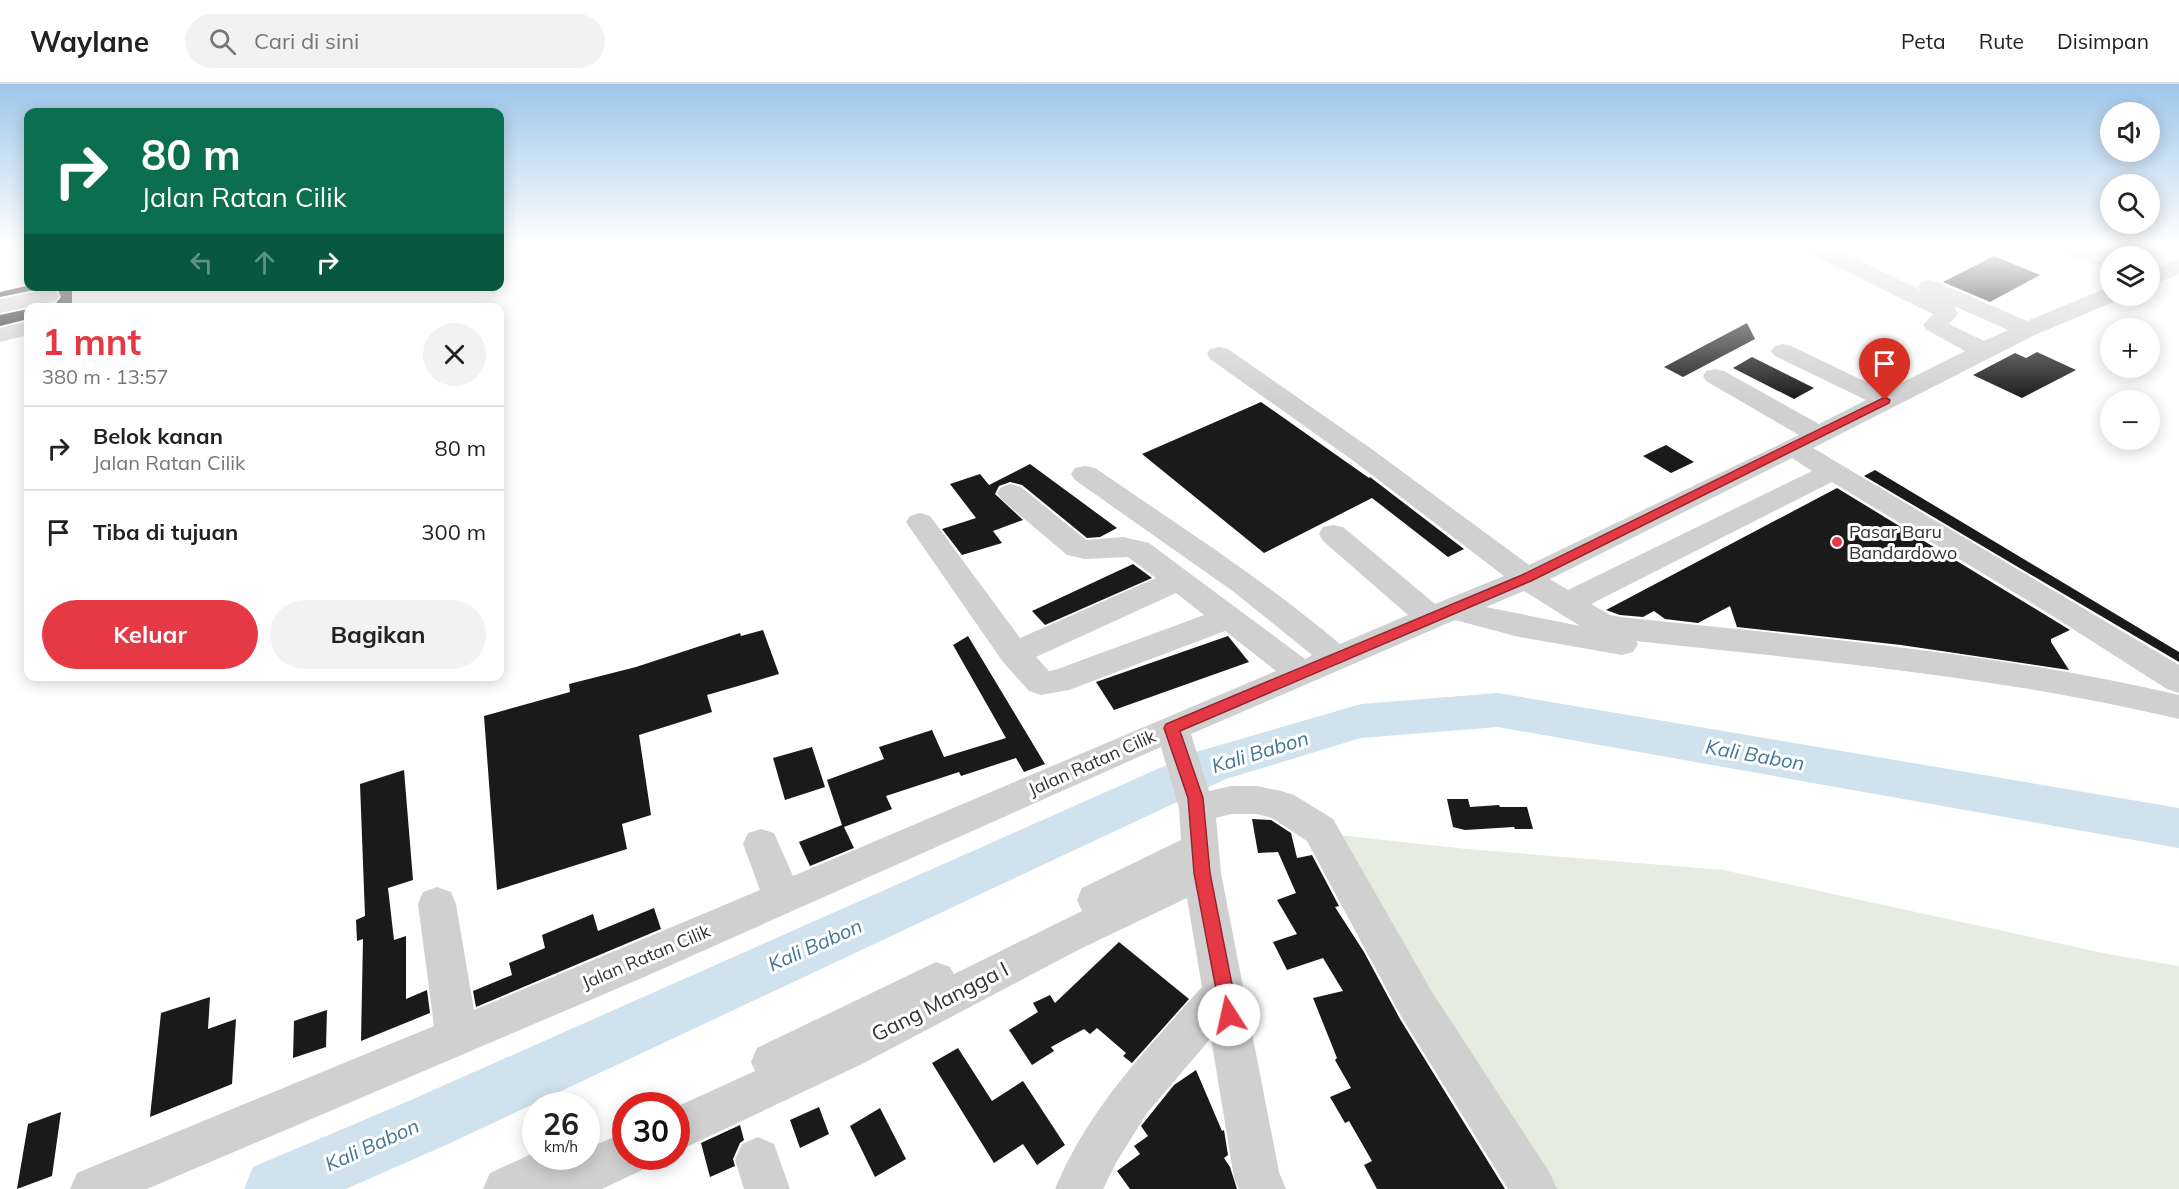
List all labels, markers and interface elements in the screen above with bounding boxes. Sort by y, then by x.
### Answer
search box [185,14,605,68]
text: Waylane [30,24,149,59]
icon: search [206,25,239,58]
text: Cari di sini [254,27,359,55]
text: Peta [1901,28,1946,54]
text: Rute [1979,28,2024,54]
text: Disimpan [2057,28,2149,54]
map controls [2100,102,2160,450]
button: sound [2100,102,2160,162]
text: 80 m [141,128,241,181]
icon: right [42,132,120,210]
button: search [2100,174,2160,234]
text: Jalan Ratan Cilik [141,180,347,214]
icon: left [185,246,218,279]
icon: ahead [248,246,281,279]
icon: right [311,246,344,279]
button: layers [2100,246,2160,306]
button: + [2100,318,2160,378]
text: 1 mnt [42,319,141,364]
button: close [423,323,486,386]
pin [1859,338,1910,400]
icon: arrive [1868,347,1901,380]
text: 380 m · 13:57 [42,364,168,389]
button: − [2100,390,2160,450]
text: Belok kanan [93,422,223,450]
icon: right [42,432,75,465]
text: 80 m [435,434,486,462]
text: Jalan Ratan Cilik [93,450,245,475]
icon: arrive [42,516,75,549]
text: Tiba di tujuan [93,518,238,546]
text: 300 m [421,518,486,546]
place label: Pasar Baru Bandardowo [1849,520,1957,564]
marker: Pasar Baru Bandardowo [1830,535,1844,549]
button: Keluar [42,600,258,669]
button: Bagikan [270,600,486,669]
street label: Jalan Ratan Cilik [1025,724,1160,801]
water label: Kali Babon [1208,725,1311,778]
water label: Kali Babon [1704,734,1807,776]
water label: Kali Babon [764,913,866,976]
street label: Jalan Ratan Cilik [578,919,714,994]
street label: Gang Mangga I [867,955,1012,1047]
position arrow [1197,983,1261,1047]
speed limit sign: 30 [612,1092,690,1170]
text: 26 [543,1105,579,1143]
water label: Kali Babon [321,1113,423,1176]
text: km/h [544,1137,578,1156]

